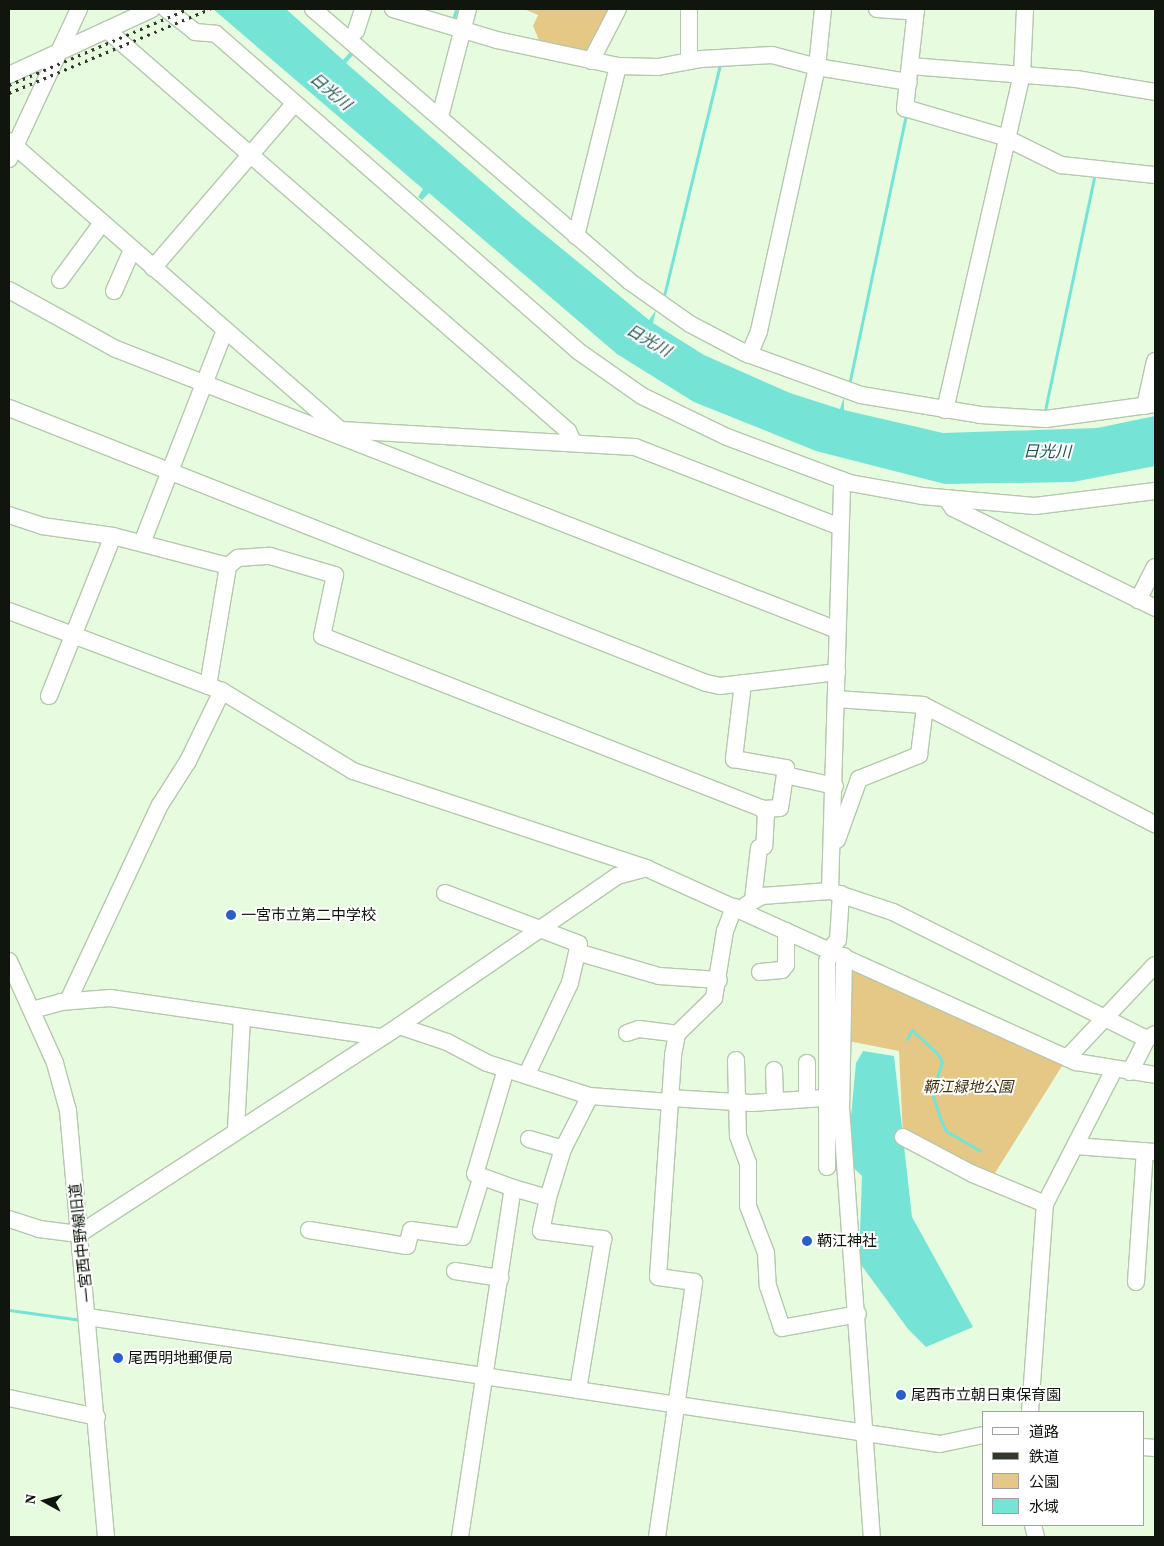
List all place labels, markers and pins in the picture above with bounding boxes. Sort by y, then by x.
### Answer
place label: 一宮市立第二中学校 [241,906,376,924]
marker: 一宮市立第二中学校 [225,909,237,921]
place label: 鞆江神社 [817,1232,877,1250]
marker: 鞆江神社 [801,1235,813,1247]
place label: 尾西明地郵便局 [128,1349,233,1367]
marker: 尾西明地郵便局 [112,1352,124,1364]
place label: 尾西市立朝日東保育園 [911,1386,1061,1404]
marker: 尾西市立朝日東保育園 [895,1389,907,1401]

